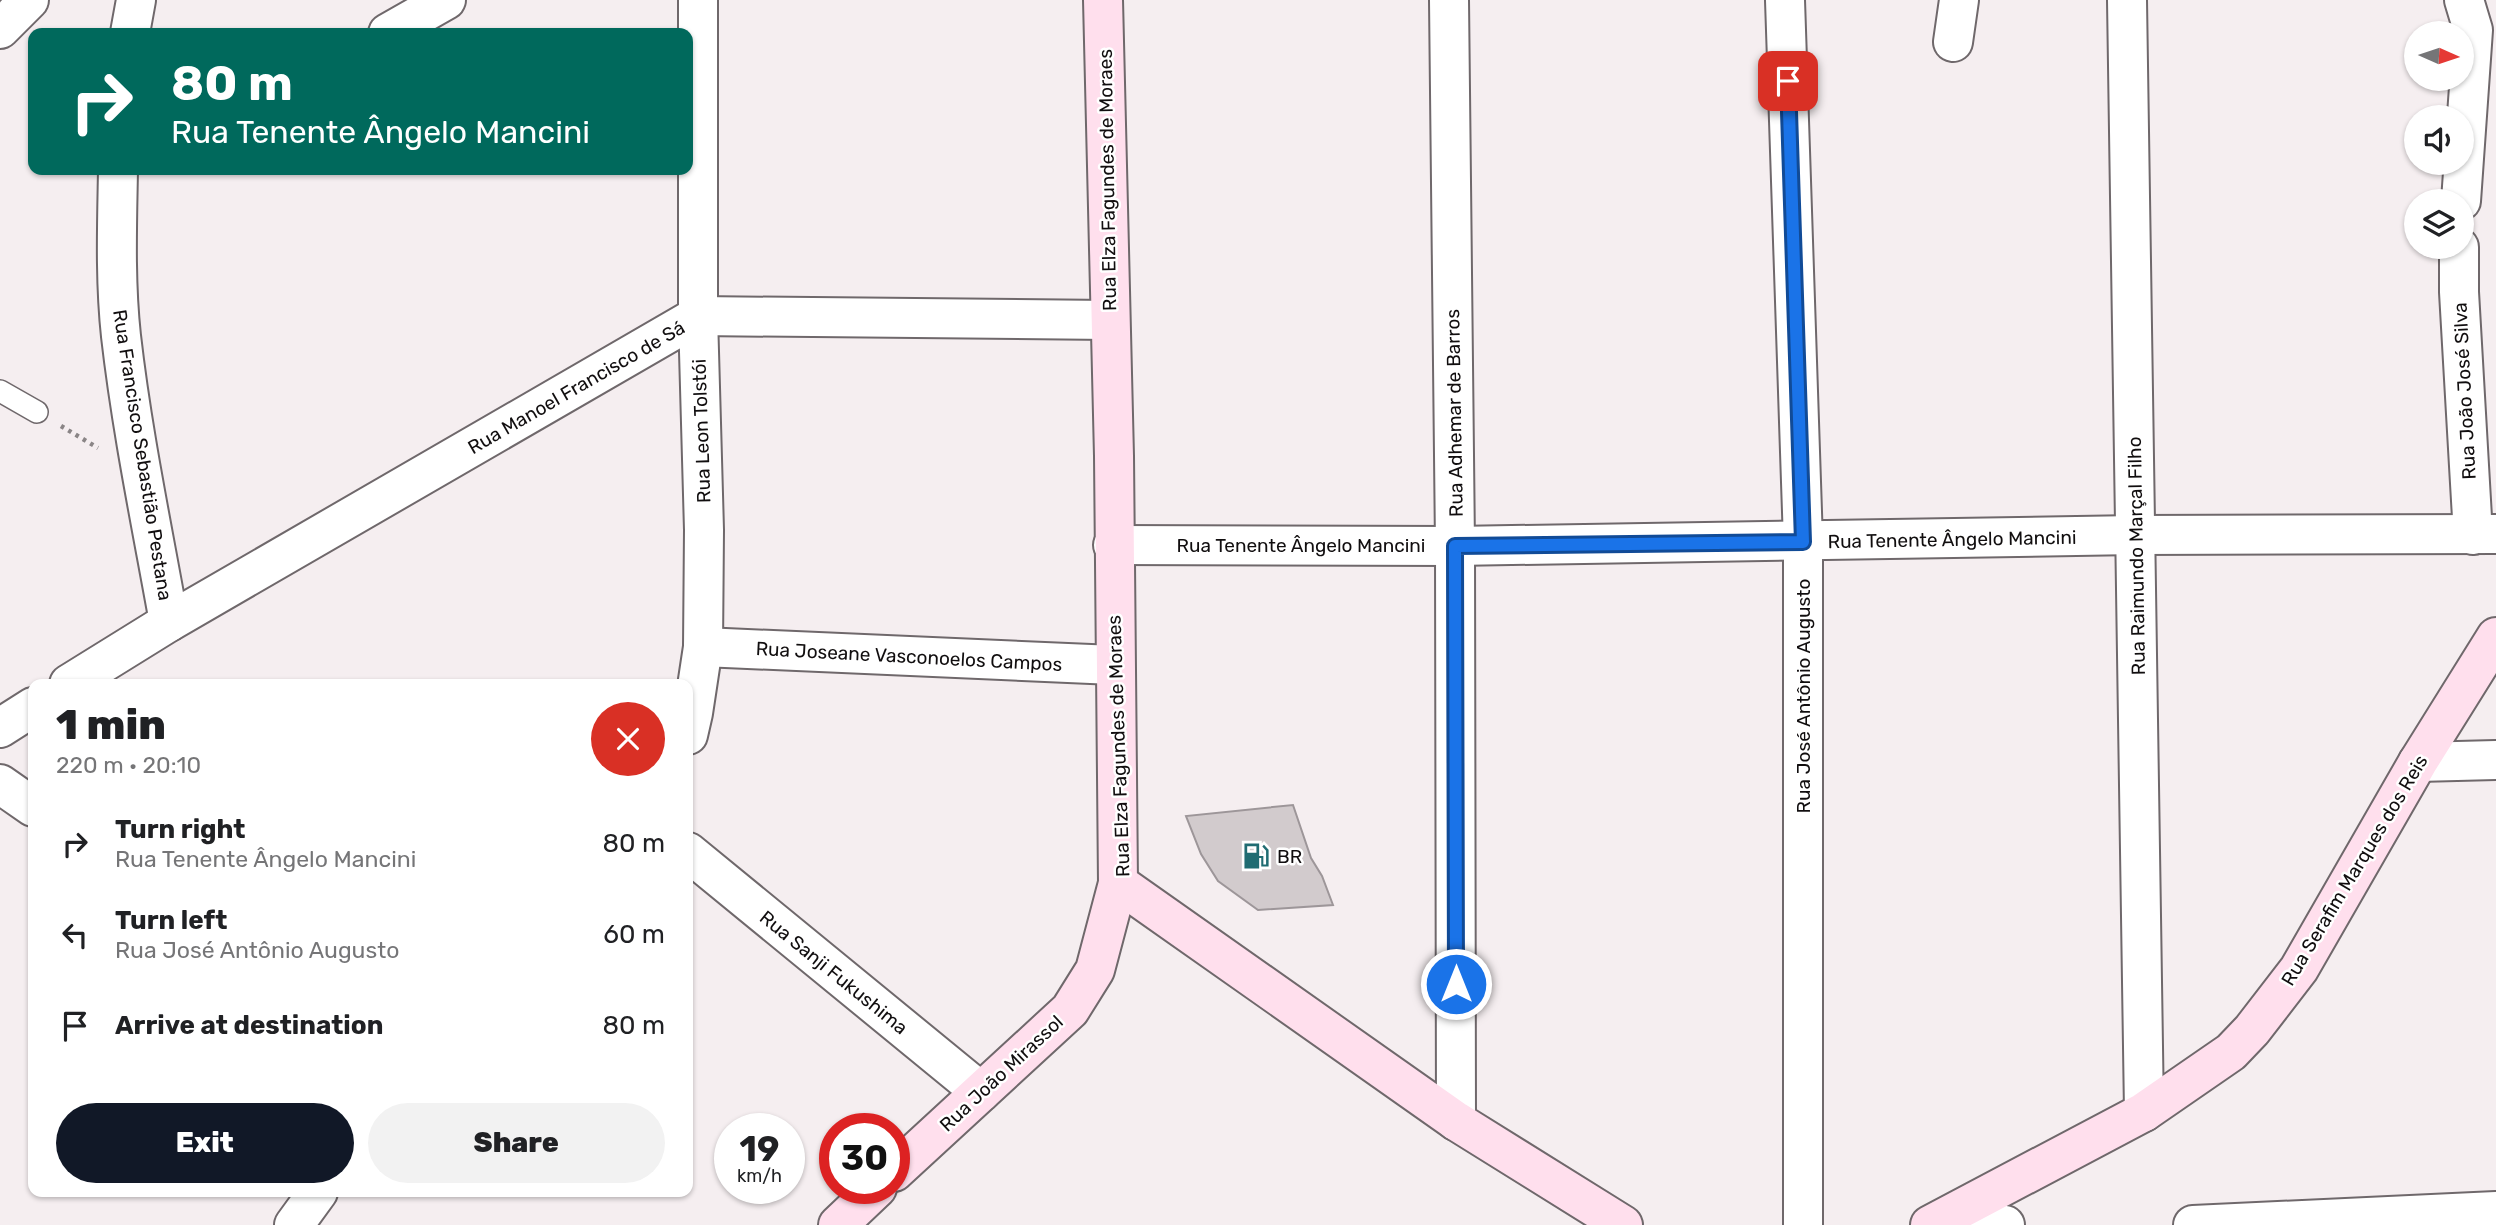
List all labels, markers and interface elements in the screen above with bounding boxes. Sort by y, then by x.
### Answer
north arrow [2404,21,2474,91]
map controls [2404,21,2474,259]
street label: Rua Elza Fagundes de Moraes [1094,49,1121,311]
pin [1758,51,1818,111]
text: 80 m [171,54,293,112]
icon: right [56,56,147,147]
icon: arrive [1769,62,1807,100]
button: sound [2404,105,2474,175]
text: Rua Tenente Ângelo Mancini [171,113,590,151]
button: layers [2404,189,2474,259]
street label: Rua João José Silva [2448,302,2481,480]
street label: Rua Francisco Sebastião Pestana [108,308,177,602]
street label: Rua Adhemar de Barros [1441,309,1468,517]
street label: Rua Manoel Francisco de Sá [464,316,689,459]
street label: Rua Leon Tolstói [687,359,716,503]
street label: Rua Raimundo Marçal Filho [2123,436,2150,676]
street label: Rua Tenente Ângelo Mancini [1827,526,2077,553]
street label: Rua Tenente Ângelo Mancini [1177,534,1425,557]
street label: Rua José Antônio Augusto [1792,579,1815,813]
street label: Rua Elza Fagundes de Moraes [1102,615,1135,877]
street label: Rua Joseane Vasconoelos Campos [755,637,1063,676]
text: 1 min [56,700,166,750]
button: close [591,702,665,776]
text: 220 m · 20:10 [56,751,201,779]
street label: Rua Serafim Marques dos Reis [2276,751,2433,990]
text: Turn right [115,814,245,845]
icon: right [56,825,94,863]
text: 80 m [602,828,665,859]
fuel station icon: BR [1241,841,1271,871]
text: Rua Tenente Ângelo Mancini [115,845,416,873]
place label: BR [1277,845,1302,868]
text: Turn left [115,905,227,936]
street label: Rua Sanji Fukushima [755,906,912,1039]
icon: left [56,916,94,954]
text: 60 m [603,919,665,950]
text: Rua José Antônio Augusto [115,936,399,964]
position arrow [1419,947,1493,1021]
icon: arrive [56,1007,94,1045]
text: Arrive at destination [115,1010,383,1041]
text: 80 m [602,1010,665,1041]
street label: Rua João Mirassol [935,1010,1068,1136]
button: Exit [56,1103,354,1183]
button: Share [368,1103,665,1183]
speed limit sign: 30 [819,1113,910,1204]
text: 19 [740,1128,779,1170]
text: km/h [737,1165,782,1187]

